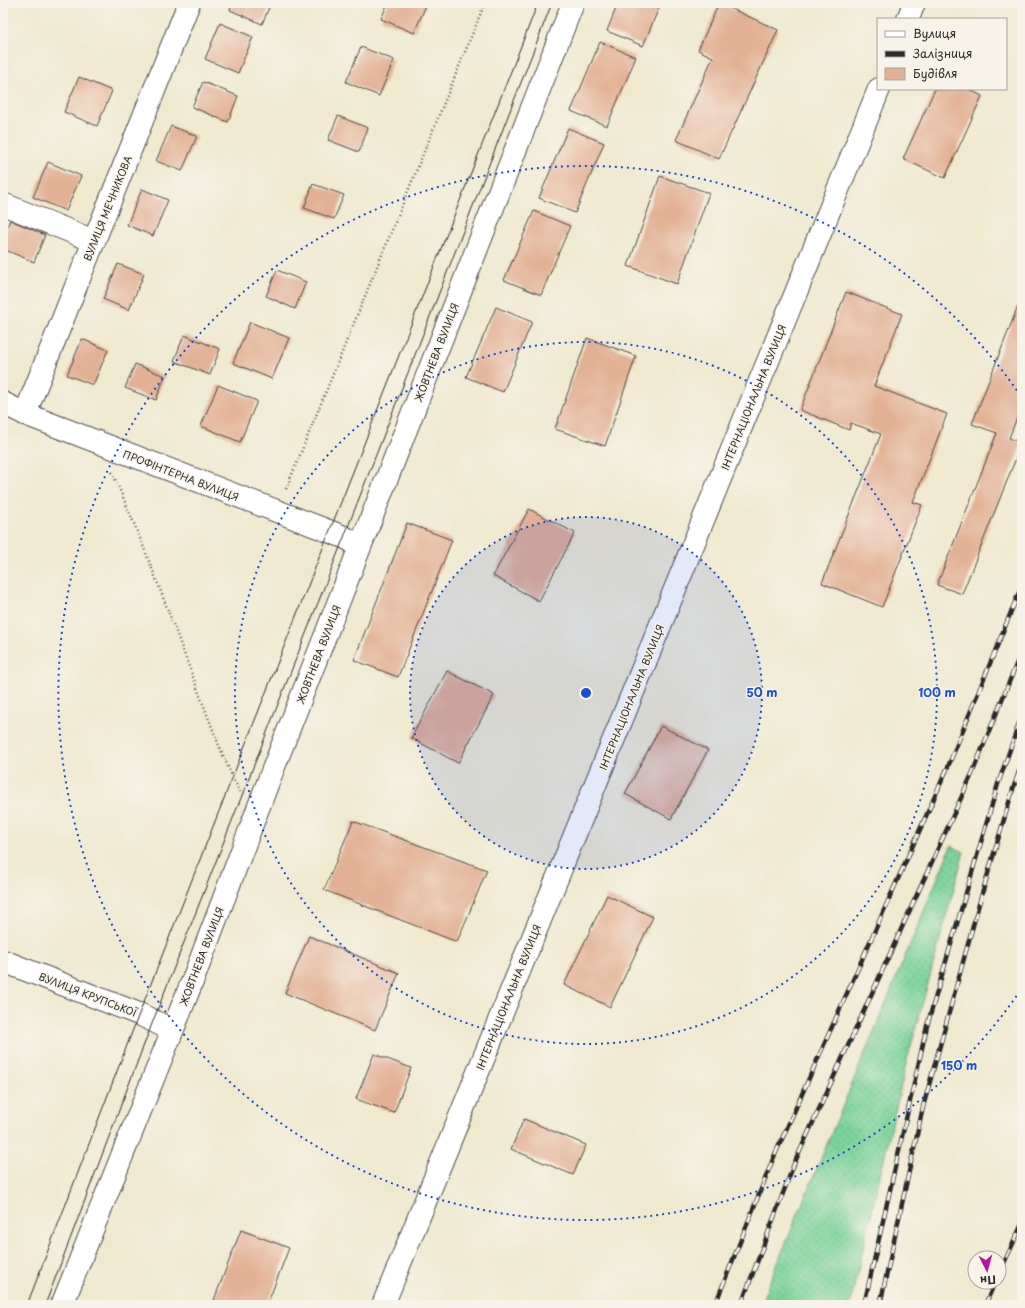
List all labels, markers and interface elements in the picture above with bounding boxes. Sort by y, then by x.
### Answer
legend [877,18,1007,90]
text: Вулиця [913,24,956,42]
text: Залізниця [912,44,972,62]
text: Будівля [913,64,958,82]
street label: ВУЛИЦЯ МЕЧНИКОВА [79,153,135,263]
street label: ЖОВТНЕВА ВУЛИЦЯ [410,300,462,405]
street label: ІНТЕРНАЦІОНАЛЬНА ВУЛИЦЯ [717,322,789,472]
street label: ПРОФІНТЕРНА ВУЛИЦЯ [121,446,241,504]
street label: ЖОВТНЕВА ВУЛИЦЯ [292,602,344,707]
street label: ІНТЕРНАЦІОНАЛЬНА ВУЛИЦЯ [595,622,667,772]
text: 50 m [746,683,778,701]
text: 100 m [918,683,956,701]
centre of rings [579,686,593,700]
street label: ЖОВТНЕВА ВУЛИЦЯ [175,904,227,1009]
street label: ІНТЕРНАЦІОНАЛЬНА ВУЛИЦЯ [472,922,544,1072]
street label: ВУЛИЦЯ КРУПСЬКОЇ [37,968,140,1020]
text: 150 m [941,1056,977,1074]
north arrow [967,1250,1007,1290]
text: Пн [979,1271,997,1290]

